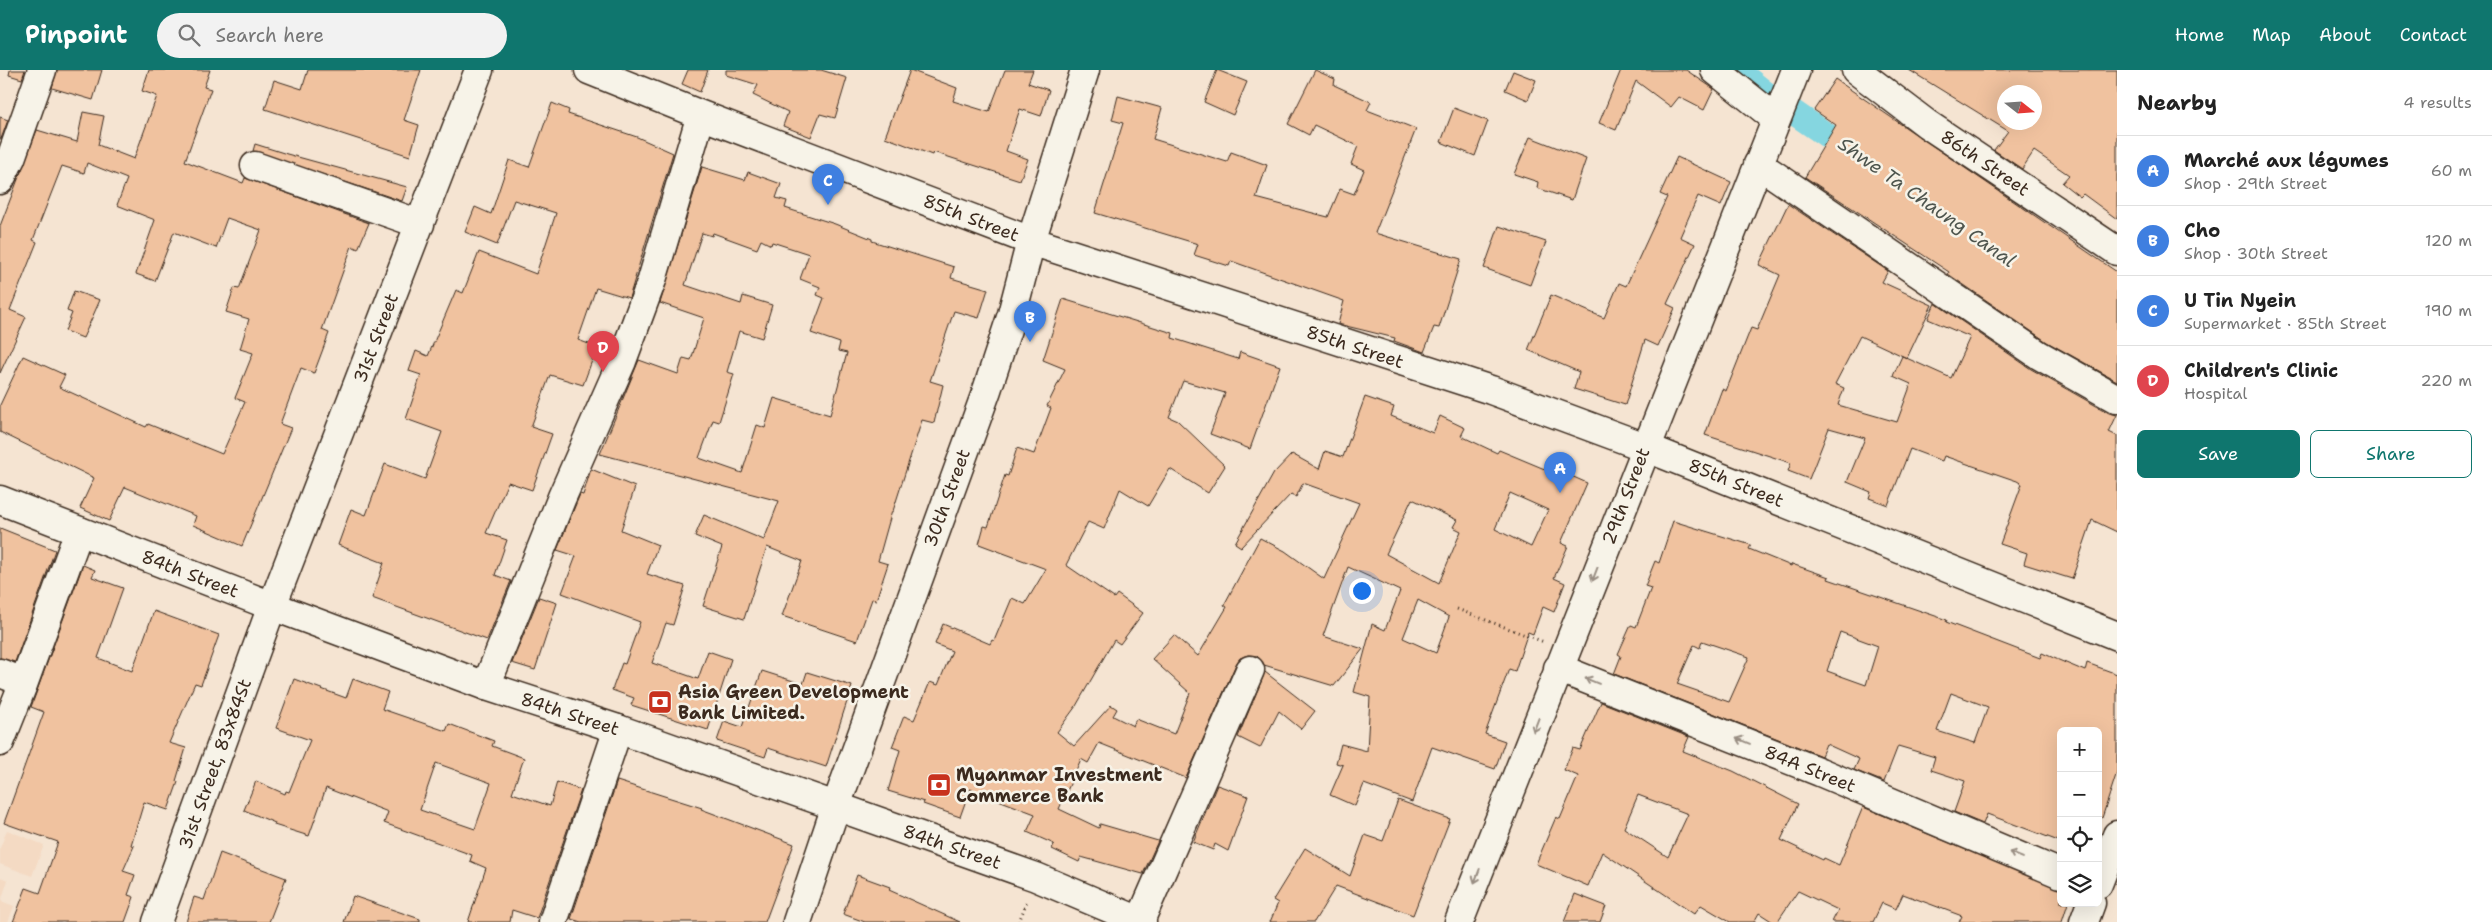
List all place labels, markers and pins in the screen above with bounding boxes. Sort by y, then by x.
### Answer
pin: C [812,164,844,205]
pin: B [1014,301,1046,342]
pin: D [587,331,619,372]
pin: A [1544,452,1576,493]
place label: Asia Green Development Bank Limited. [678,680,909,725]
bank icon: Asia Green Development Bank Limited. [647,689,673,715]
place label: Myanmar Investment Commerce Bank [956,763,1163,808]
bank icon: Myanmar Investment Commerce Bank [926,772,952,798]

